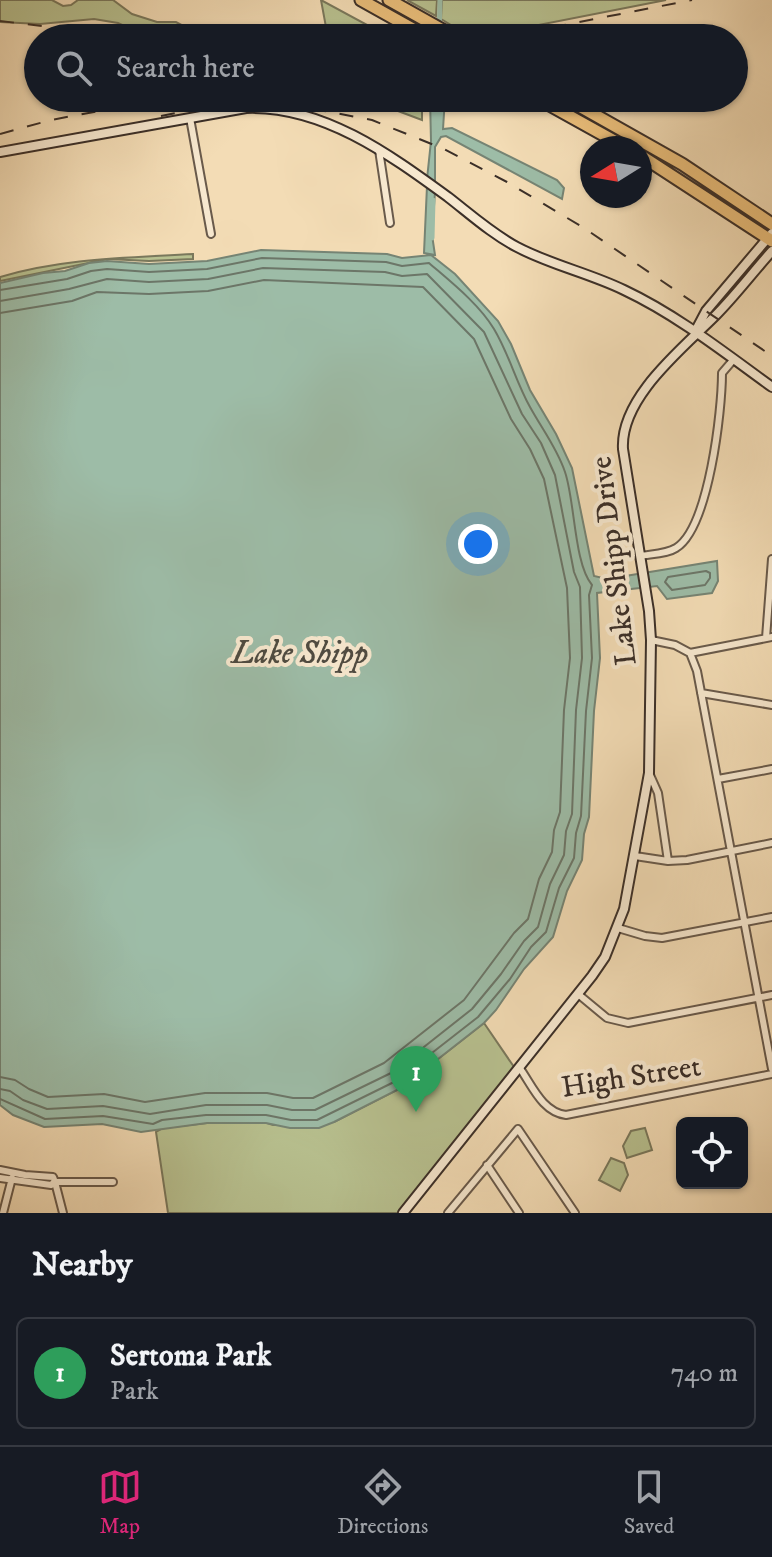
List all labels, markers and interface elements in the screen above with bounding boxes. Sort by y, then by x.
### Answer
search box [24,24,748,112]
icon: search [52,46,96,90]
text: Search here [116,50,255,87]
north arrow [580,136,652,208]
street label: Lake Shipp Drive [583,454,646,667]
your location [458,524,498,564]
water label: Lake Shipp [230,634,368,674]
pin: 1 [390,1046,442,1112]
street label: High Street [559,1048,704,1107]
map controls [676,1117,748,1189]
button: locate [676,1117,748,1189]
text: Nearby [32,1244,133,1286]
text: Sertoma Park [110,1338,271,1375]
text: 1 [55,1357,65,1390]
text: 740 m [671,1357,738,1390]
text: Park [110,1375,159,1408]
tab: Map [98,1465,142,1540]
tab: Directions [337,1465,428,1540]
tab: Saved [624,1465,674,1540]

